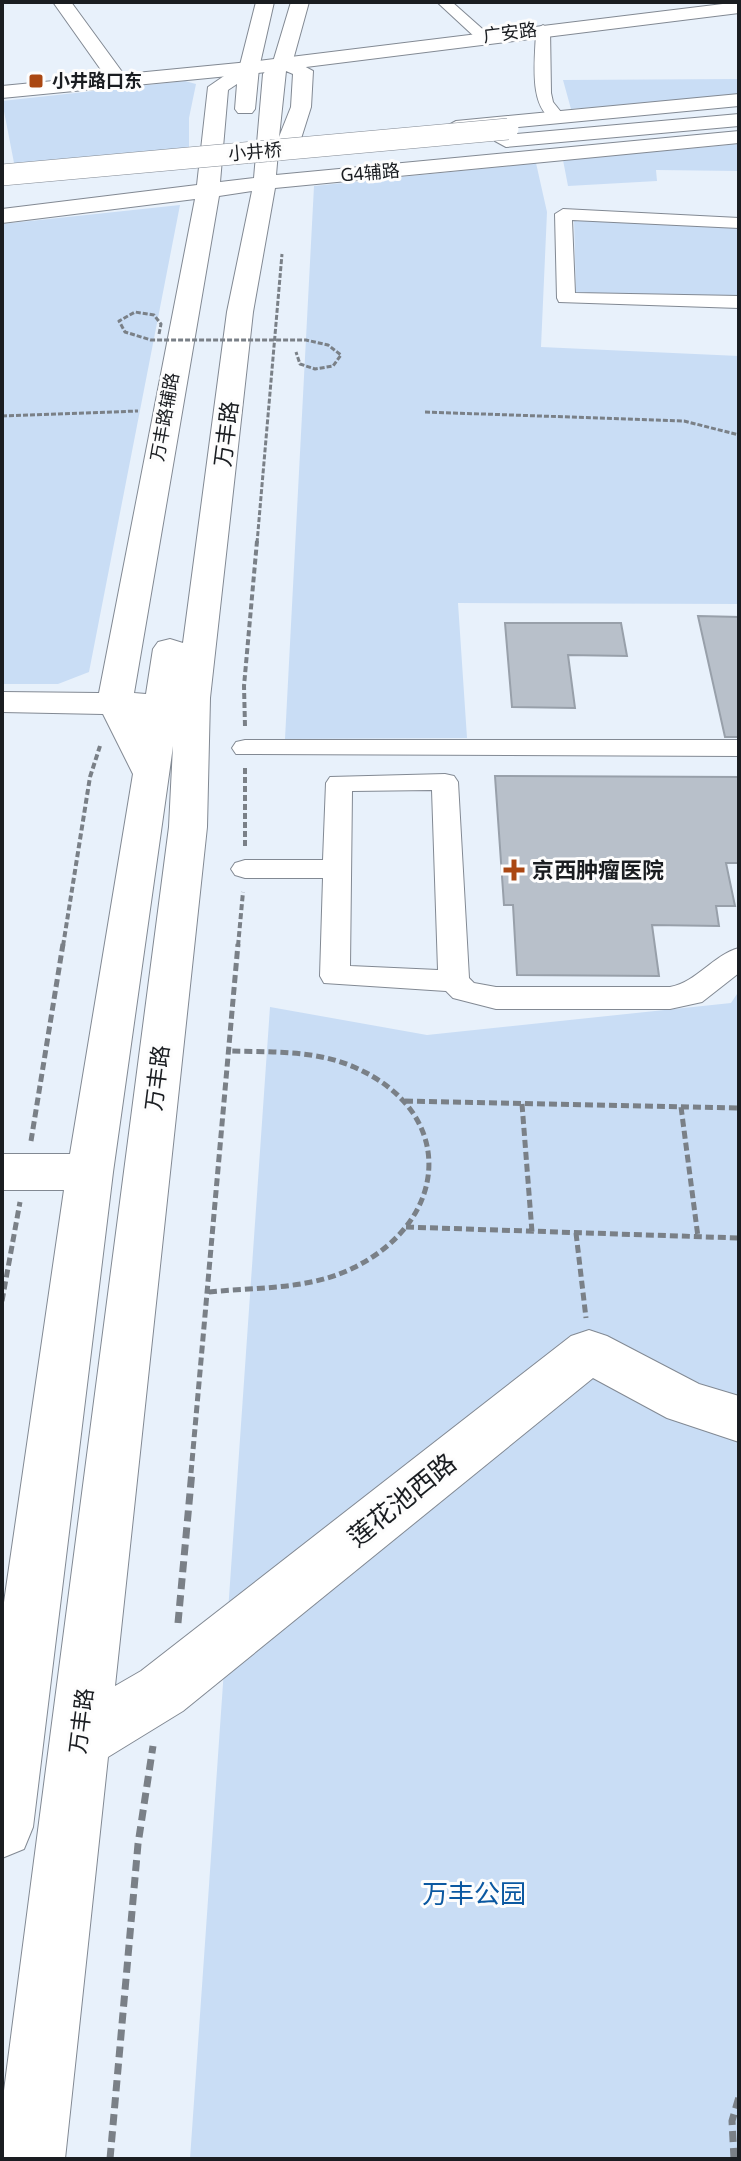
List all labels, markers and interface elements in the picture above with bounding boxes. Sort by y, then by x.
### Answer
street label: 广安路 [482,17,538,47]
place label: 小井路口东 [52,68,142,92]
marker: 小井路口东 [27,72,45,90]
street label: 小井桥 [227,137,283,165]
street label: G4辅路 [339,157,401,187]
street label: 万丰路辅路 [144,370,184,463]
street label: 万丰路 [206,399,244,468]
place label: 京西肿瘤医院 [532,854,664,884]
marker: 京西肿瘤医院 [503,859,525,881]
street label: 万丰路 [137,1043,175,1112]
street label: 莲花池西路 [340,1444,463,1554]
street label: 万丰路 [61,1686,99,1755]
park label: 万丰公园 [422,1875,526,1911]

